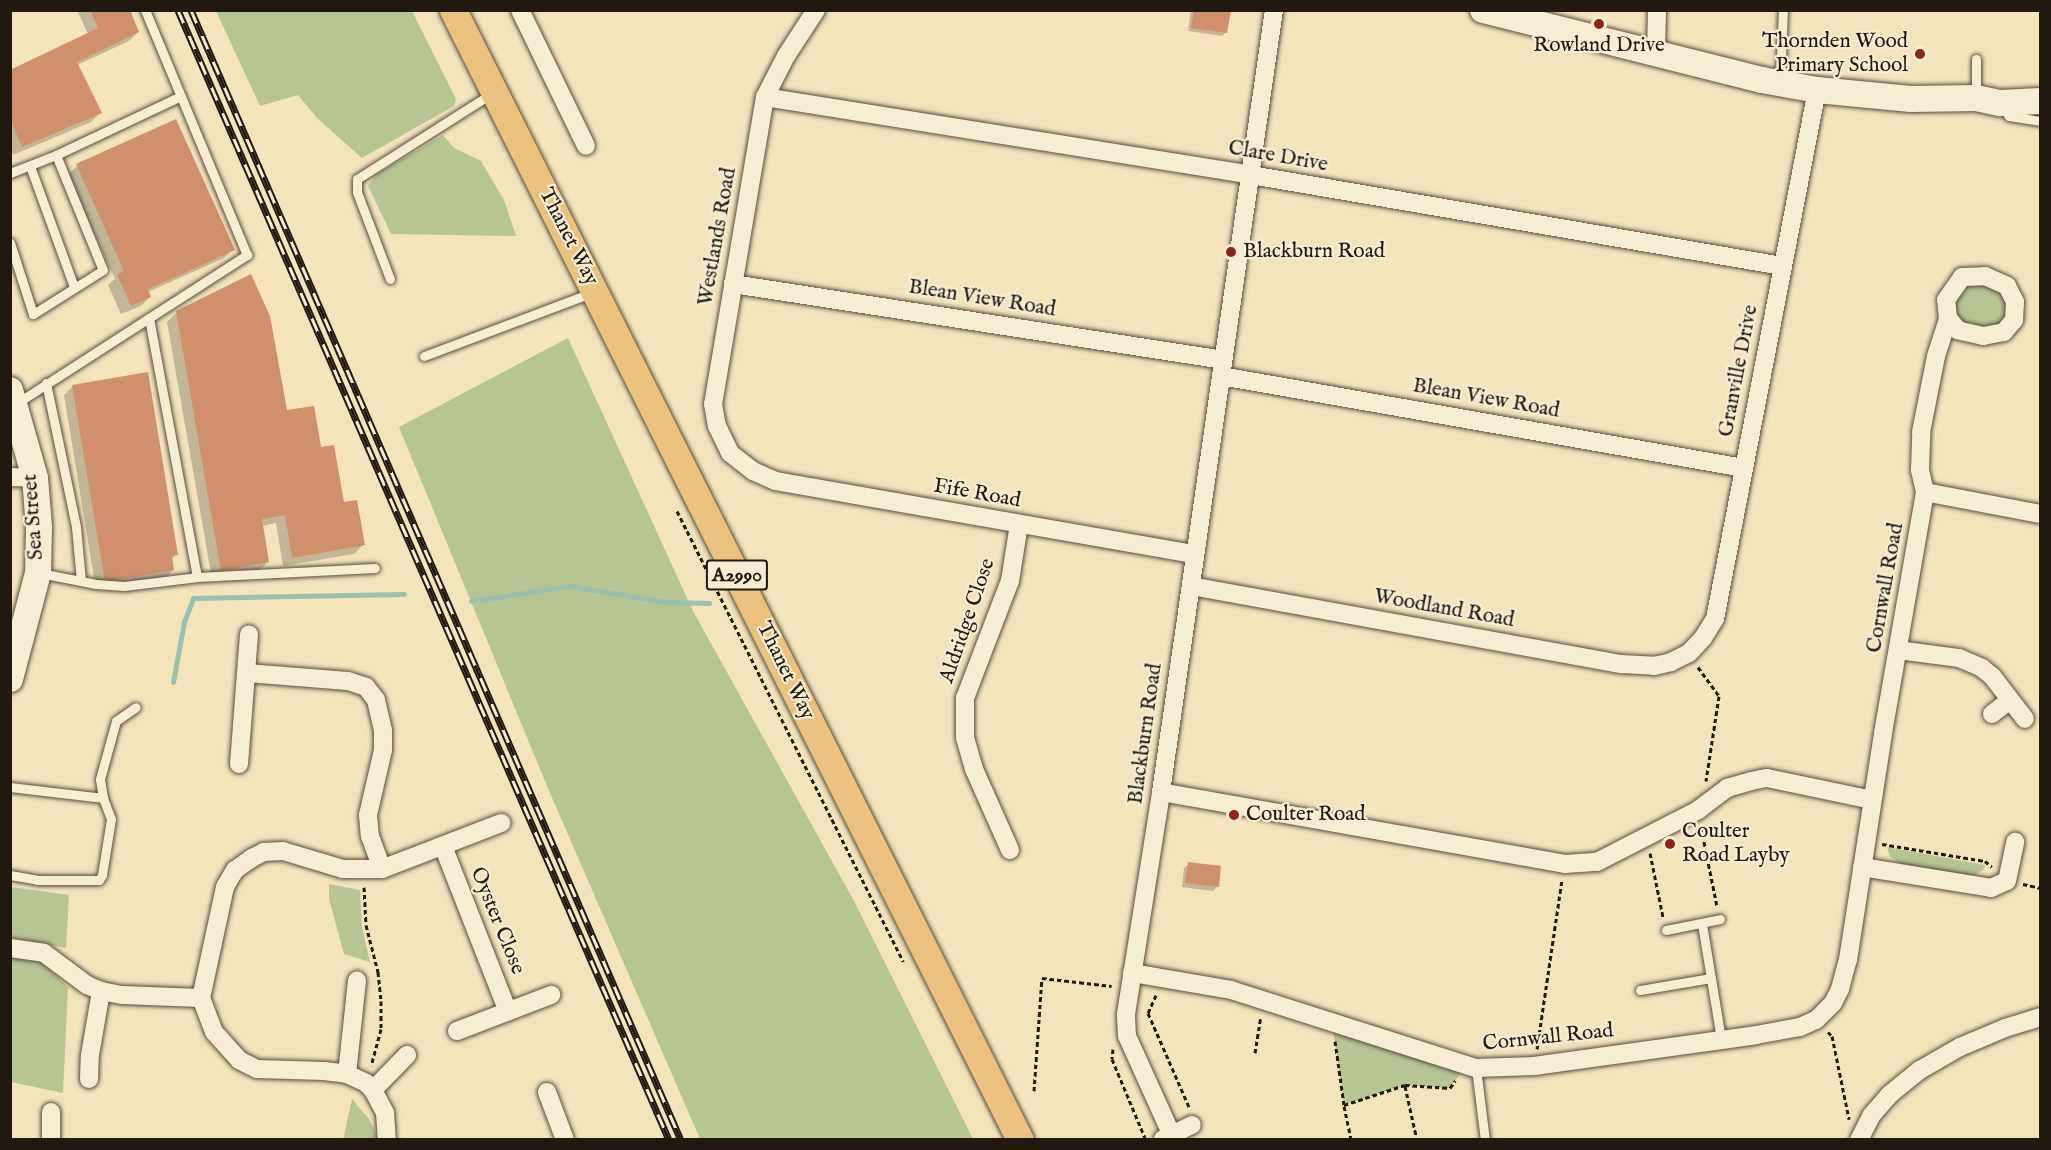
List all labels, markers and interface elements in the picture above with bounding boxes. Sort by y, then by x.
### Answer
marker: Rowland Drive [1592,17,1606,31]
place label: Thornden Wood Primary School [1762,29,1908,79]
place label: Rowland Drive [1533,33,1665,59]
marker: Thornden Wood Primary School [1913,47,1927,61]
street label: Clare Drive [1226,136,1330,178]
street label: Westlands Road [693,166,743,308]
street label: Thanet Way [533,184,603,290]
place label: Blackburn Road [1243,239,1385,265]
marker: Blackburn Road [1224,245,1238,259]
street label: Blean View Road [907,275,1057,323]
street label: Granville Drive [1714,303,1764,439]
street label: Blean View Road [1411,374,1561,424]
street label: Sea Street [18,473,50,561]
street label: Fife Road [931,474,1023,514]
street label: Cornwall Road [1862,521,1910,655]
street label: Aldridge Close [935,555,1001,687]
road number: A2990 [706,558,768,592]
street label: Woodland Road [1372,584,1516,634]
street label: Thanet Way [750,618,820,724]
street label: Blackburn Road [1124,662,1168,806]
place label: Coulter Road [1246,802,1365,828]
marker: Coulter Road [1227,808,1241,822]
place label: Coulter Road Layby [1682,819,1790,869]
marker: Coulter Road Layby [1663,837,1677,851]
street label: Oyster Close [464,864,530,978]
street label: Cornwall Road [1481,1019,1615,1057]

